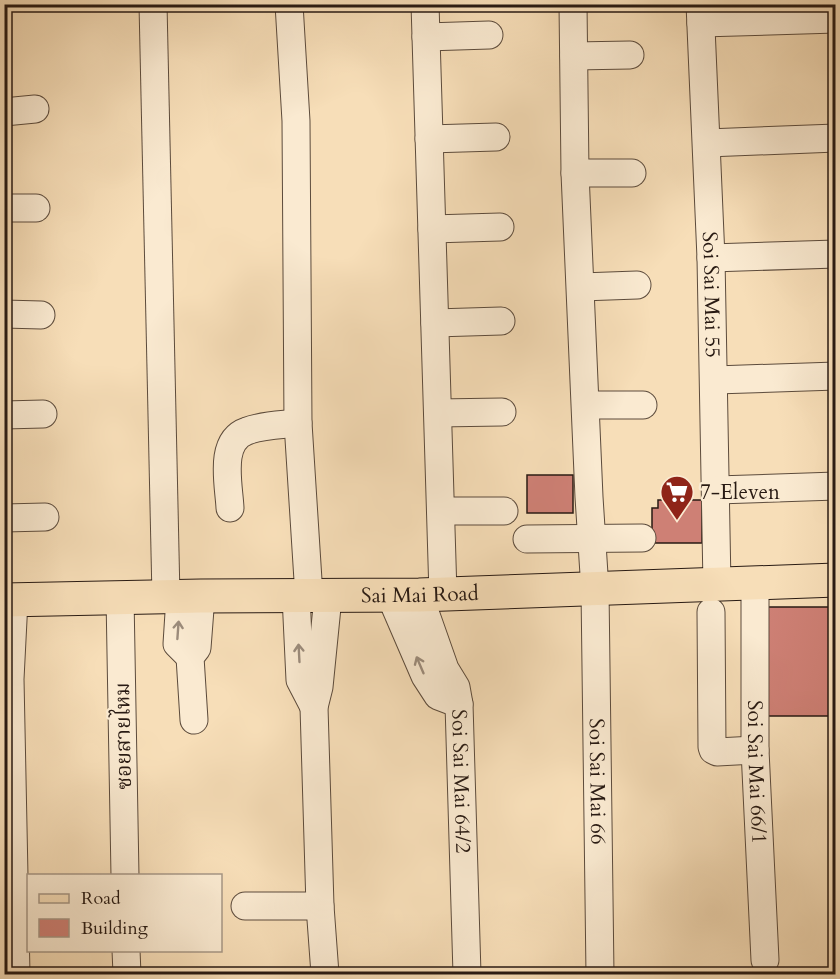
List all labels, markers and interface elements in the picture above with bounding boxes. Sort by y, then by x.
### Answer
street label: Soi Sai Mai 55 [695,231,727,358]
supermarket icon: 7-Eleven [659,474,695,521]
place label: 7-Eleven [700,478,780,507]
street label: Sai Mai Road [361,579,479,610]
one-way arrow [173,620,184,640]
one-way arrow [293,644,304,664]
one-way arrow [414,657,425,675]
street label: ซอยสายไหม [107,682,139,790]
street label: Soi Sai Mai 66/1 [740,700,773,845]
street label: Soi Sai Mai 64/2 [444,709,477,854]
street label: Soi Sai Mai 66 [582,718,612,845]
legend [27,874,222,952]
text: Road [81,886,121,911]
text: Building [81,916,149,941]

